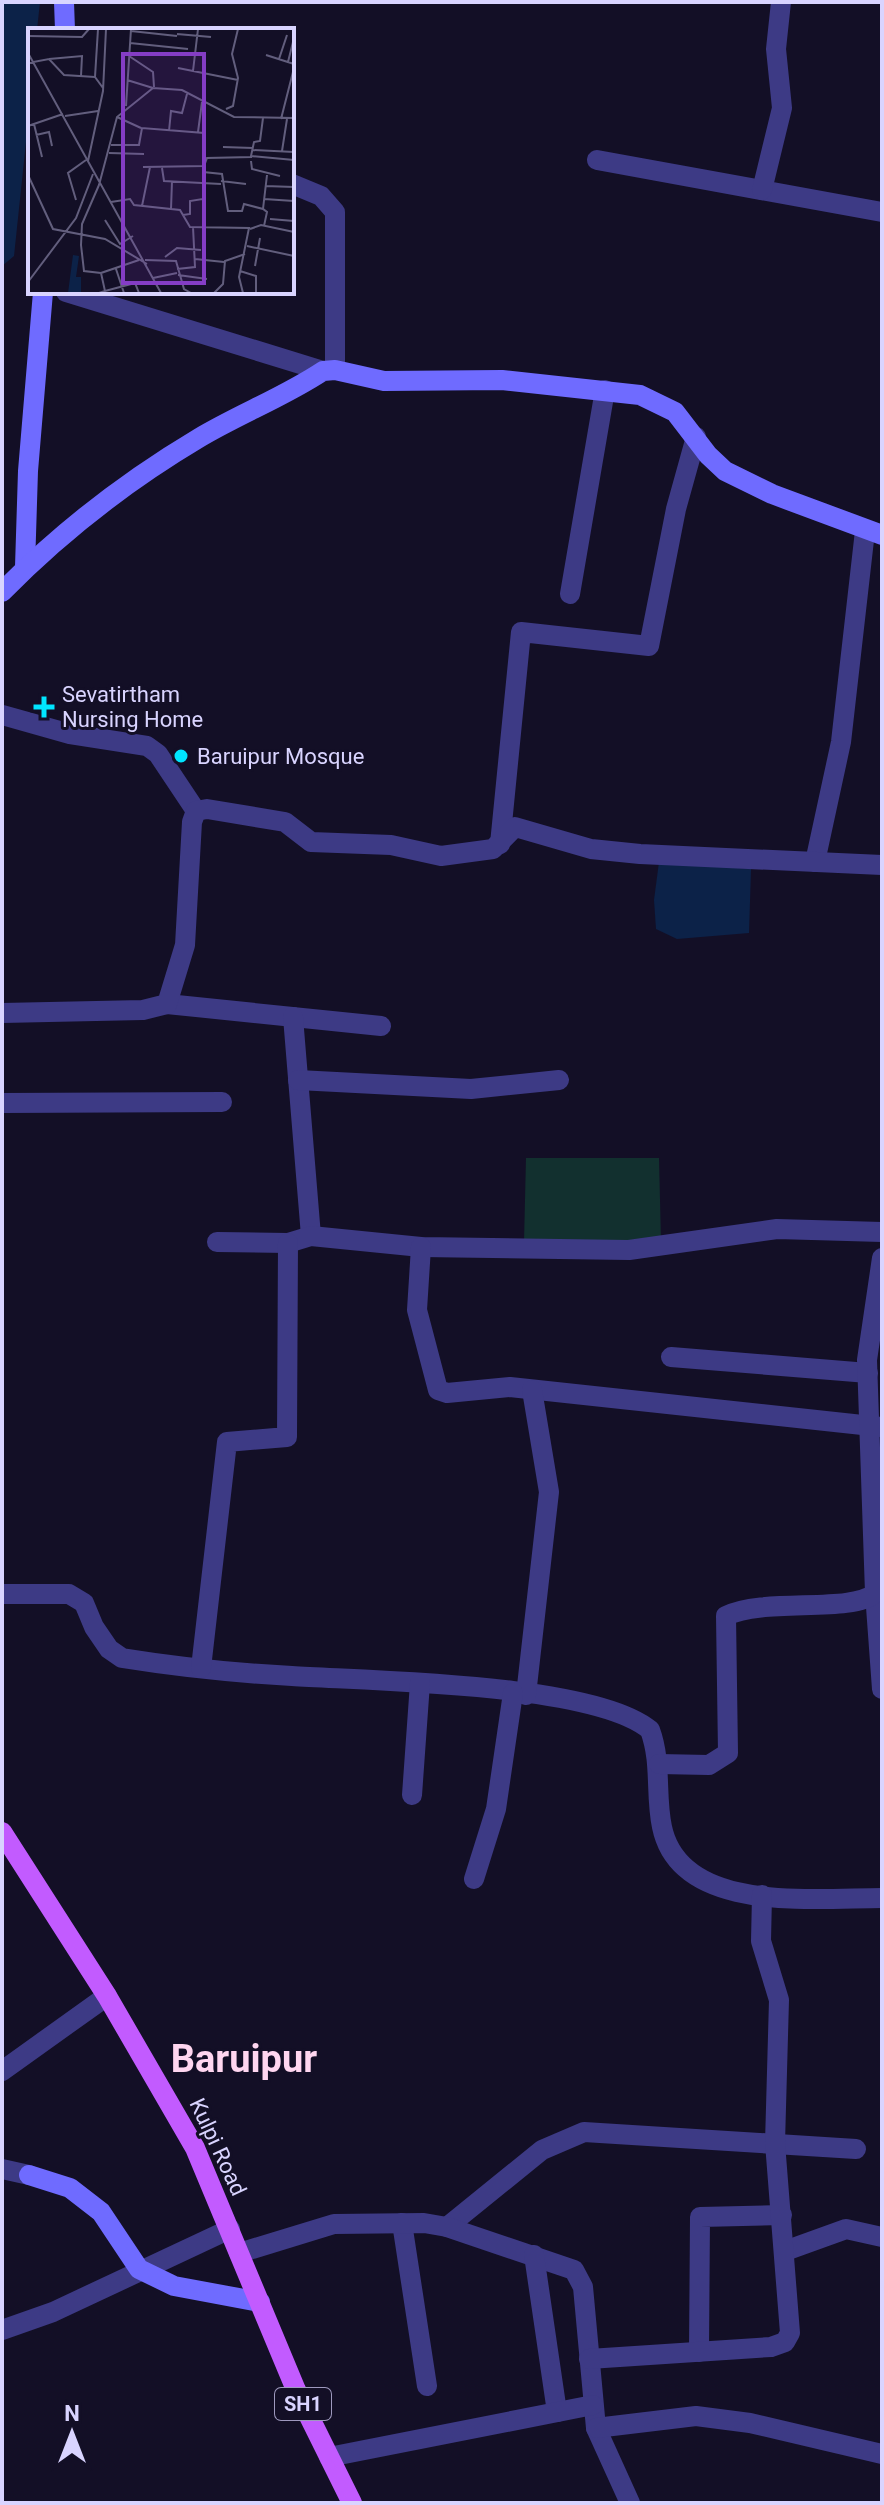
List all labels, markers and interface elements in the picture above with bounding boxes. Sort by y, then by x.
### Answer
inset map [28,28,294,294]
place label: Sevatirtham Nursing Home [62,682,203,732]
marker: Sevatirtham Nursing Home [33,696,55,718]
place label: Baruipur Mosque [197,744,364,769]
marker: Baruipur Mosque [172,747,190,765]
district label: Baruipur [171,2037,317,2081]
street label: Kulpi Road [185,2094,251,2200]
road number: SH1 [275,2388,331,2420]
north arrow [32,2393,112,2473]
text: N [64,2401,80,2426]

